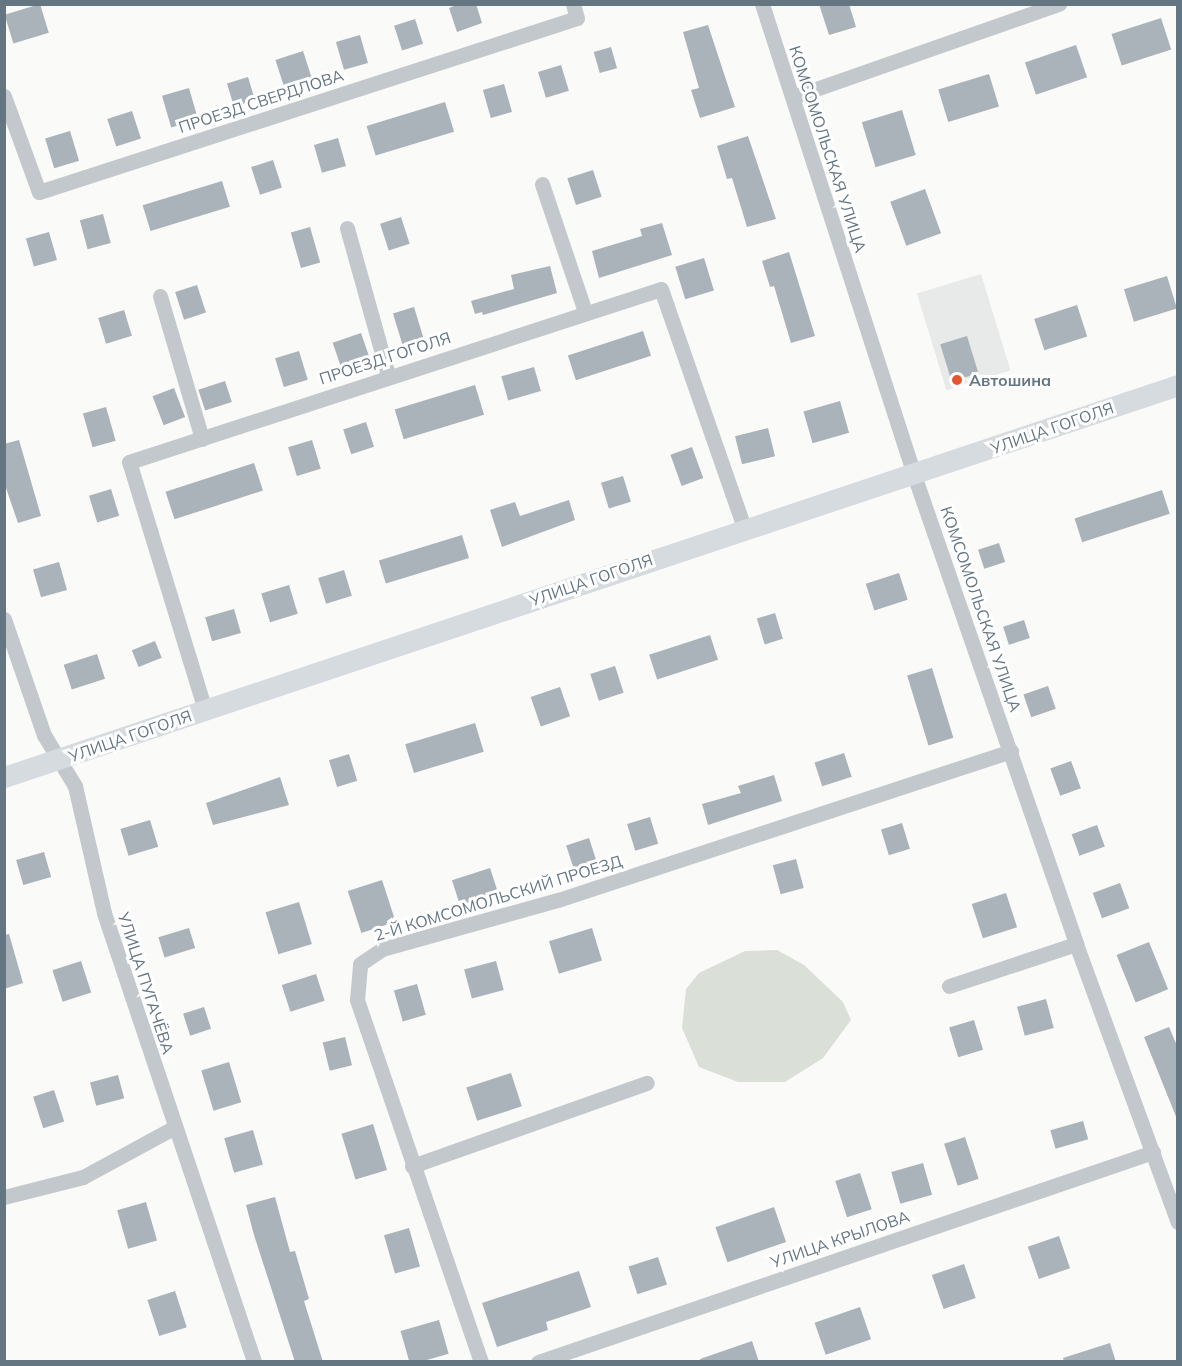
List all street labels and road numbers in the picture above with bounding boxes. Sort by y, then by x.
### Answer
street label: КОМСОМОЛЬСКАЯ УЛИЦА [785,43,871,255]
street label: ПРОЕЗД СВЕРДЛОВА [176,65,346,137]
street label: ПРОЕЗД ГОГОЛЯ [317,328,453,388]
street label: УЛИЦА ГОГОЛЯ [988,398,1116,458]
street label: КОМСОМОЛЬСКАЯ УЛИЦА [937,504,1025,714]
street label: УЛИЦА ГОГОЛЯ [527,550,655,610]
street label: УЛИЦА ГОГОЛЯ [66,706,194,766]
street label: 2-Й КОМСОМОЛЬСКИЙ ПРОЕЗД [372,851,624,945]
street label: УЛИЦА ПУГАЧЁВА [114,910,178,1056]
street label: УЛИЦА КРЫЛОВА [768,1206,912,1272]

